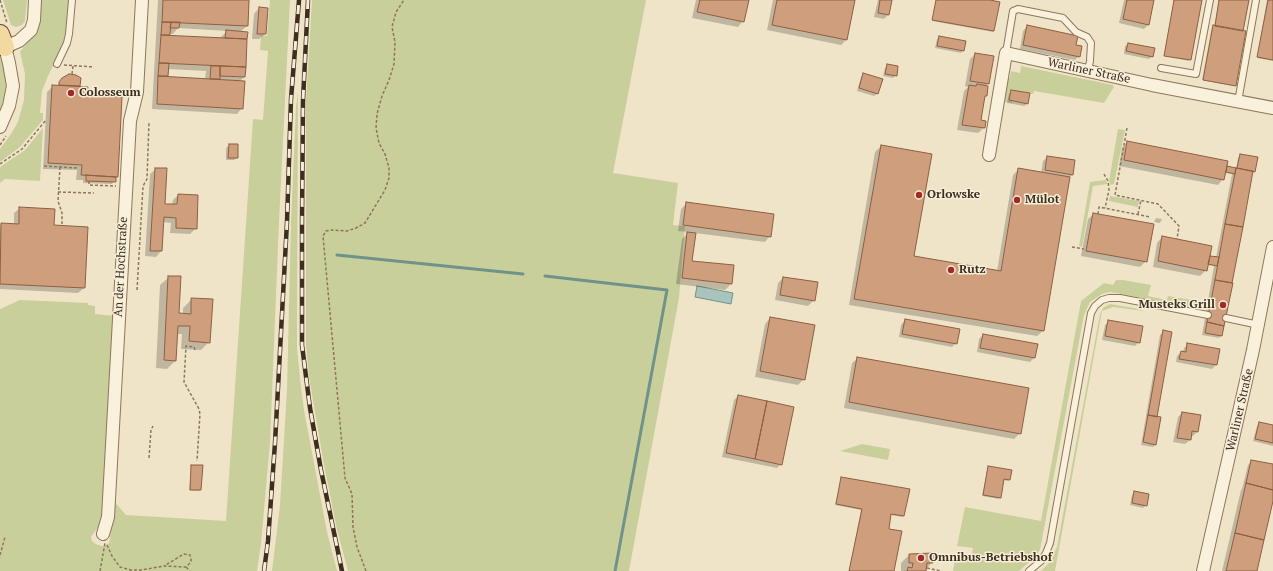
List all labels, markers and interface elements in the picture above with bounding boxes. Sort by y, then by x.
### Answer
street label: Warliner Straße [1046,55,1132,87]
place label: Colosseum [79,86,141,100]
marker: Colosseum [66,88,76,98]
place label: Orlowske [927,188,980,202]
marker: Orlowske [914,190,924,200]
place label: Mülot [1025,193,1059,207]
marker: Mülot [1012,195,1022,205]
street label: An der Hochstraße [111,216,131,318]
place label: Rutz [959,263,986,277]
marker: Rutz [946,265,956,275]
place label: Musteks Grill [1138,298,1215,312]
marker: Musteks Grill [1218,300,1228,310]
street label: Warliner Straße [1224,367,1256,453]
place label: Omnibus-Betriebshof [929,551,1052,565]
marker: Omnibus-Betriebshof [916,553,926,563]

